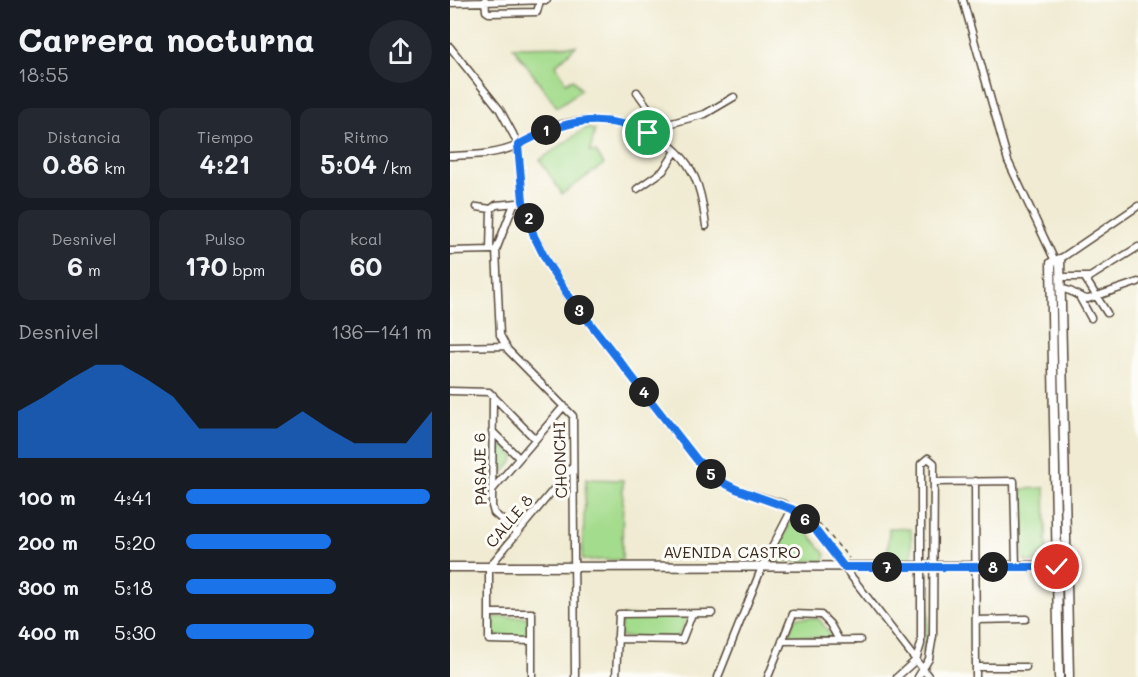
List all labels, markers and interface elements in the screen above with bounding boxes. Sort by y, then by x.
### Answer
text: Carrera nocturna [18,17,315,60]
button: share [369,20,432,83]
text: 18:55 [18,61,69,87]
pin [622,107,673,158]
pin: 1 [531,115,561,145]
icon: arrive [631,116,664,149]
text: 1 [542,119,550,140]
text: Distancia [47,126,121,147]
text: Tiempo [197,126,253,147]
text: Ritmo [344,126,388,147]
text: 0.86 [43,147,99,181]
text: 4:21 [200,147,250,181]
text: 5:04 [320,147,377,181]
text: km [99,157,125,178]
text: /km [377,157,412,178]
pin: 2 [514,203,544,233]
text: 2 [525,207,533,228]
text: Desnivel [52,228,116,249]
text: Pulso [205,228,245,249]
text: kcal [350,228,382,249]
text: 6 [67,249,83,283]
text: 170 [185,249,227,283]
text: 60 [350,249,382,283]
text: m [83,259,101,280]
text: bpm [227,259,265,280]
pin: 3 [564,295,594,325]
text: 3 [574,299,584,320]
text: Desnivel [18,318,99,344]
text: 136–141 m [331,318,432,344]
pin: 4 [629,377,659,407]
text: 4 [639,381,649,402]
street label: CHONCHI [548,421,571,499]
street label: PASAJE 6 [468,433,491,505]
pin: 5 [696,459,726,489]
text: 5 [706,463,716,484]
text: 100 m [18,484,76,510]
text: 4:41 [114,484,153,510]
street label: CALLE 8 [480,489,537,552]
pin: 6 [790,504,820,534]
text: 6 [800,508,810,529]
text: 200 m [18,529,78,555]
text: 5:20 [114,529,155,555]
street label: AVENIDA CASTRO [663,541,801,562]
pin [1031,541,1082,592]
icon: check [1040,550,1073,583]
pin: 7 [872,552,902,582]
pin: 8 [978,552,1008,582]
text: 7 [883,556,891,577]
text: 8 [988,556,998,577]
text: 300 m [18,574,79,600]
text: 5:18 [114,574,153,600]
text: 400 m [18,619,79,645]
text: 5:30 [114,619,156,645]

